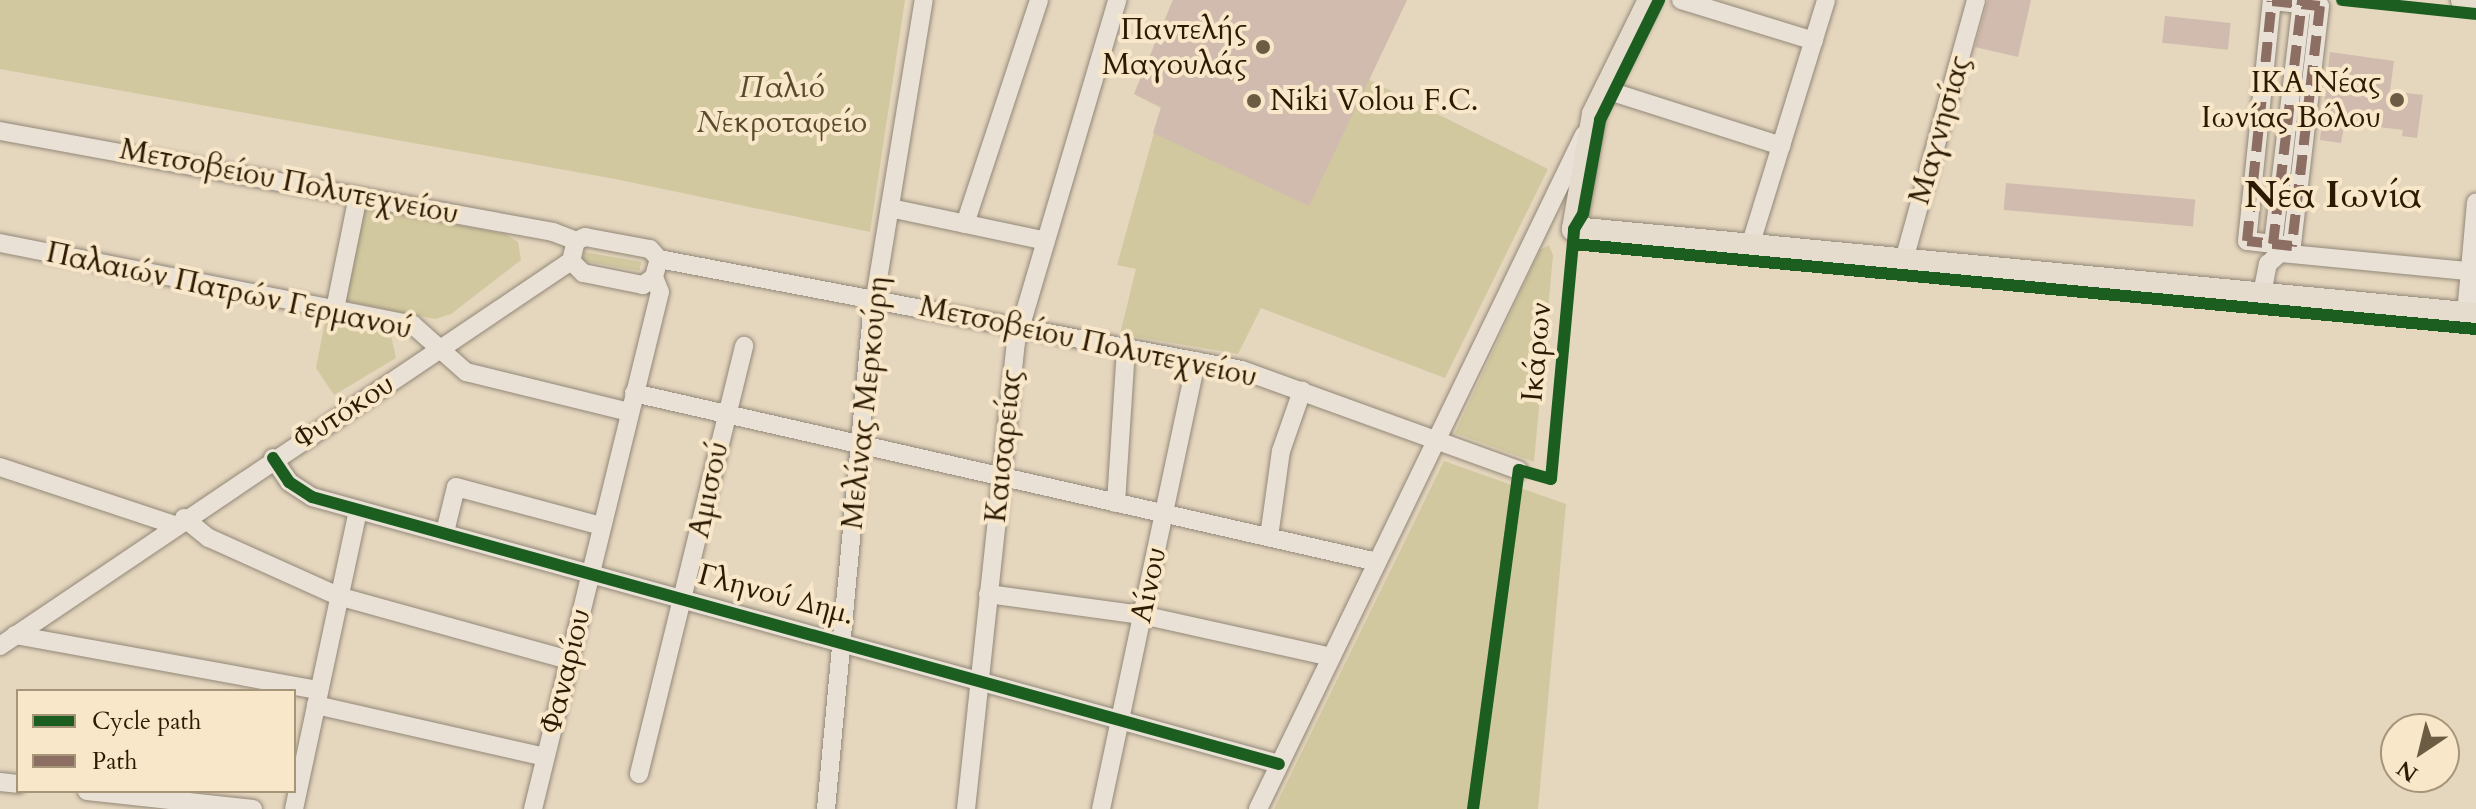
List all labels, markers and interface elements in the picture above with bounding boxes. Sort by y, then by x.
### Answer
place label: Παντελής Μαγουλάς [1102,12,1247,82]
marker: Παντελής Μαγουλάς [1254,38,1272,56]
street label: Μαγνησίας [1902,52,1978,208]
place label: ΙΚΑ Νέας Ιωνίας Βόλου [2201,65,2381,136]
park label: Παλιό Νεκροταφείο [697,70,867,140]
place label: Niki Volou F.C. [1270,83,1478,119]
marker: ΙΚΑ Νέας Ιωνίας Βόλου [2388,91,2406,109]
marker: Niki Volou F.C. [1245,92,1263,110]
street label: Μετσοβείου Πολυτεχνείου [117,131,461,233]
district label: Νέα Ιωνία [2244,173,2422,219]
street label: Παλαιών Πατρών Γερμανού [43,235,415,347]
street label: Μελίνας Μερκούρη [835,275,897,531]
street label: Μετσοβείου Πολυτεχνείου [916,289,1260,395]
street label: Ικάρων [1515,301,1559,403]
street label: Φυτόκου [287,366,401,458]
street label: Καισαρείας [978,368,1030,524]
street label: Αμισού [681,439,737,541]
street label: Αίνου [1123,544,1175,626]
street label: Γληνού Δημ. [694,557,858,633]
street label: Φαναρίου [533,605,599,737]
legend [16,689,296,793]
text: Cycle path [92,705,201,738]
north arrow [2380,713,2460,793]
text: Path [92,745,137,778]
text: N [2391,753,2424,789]

